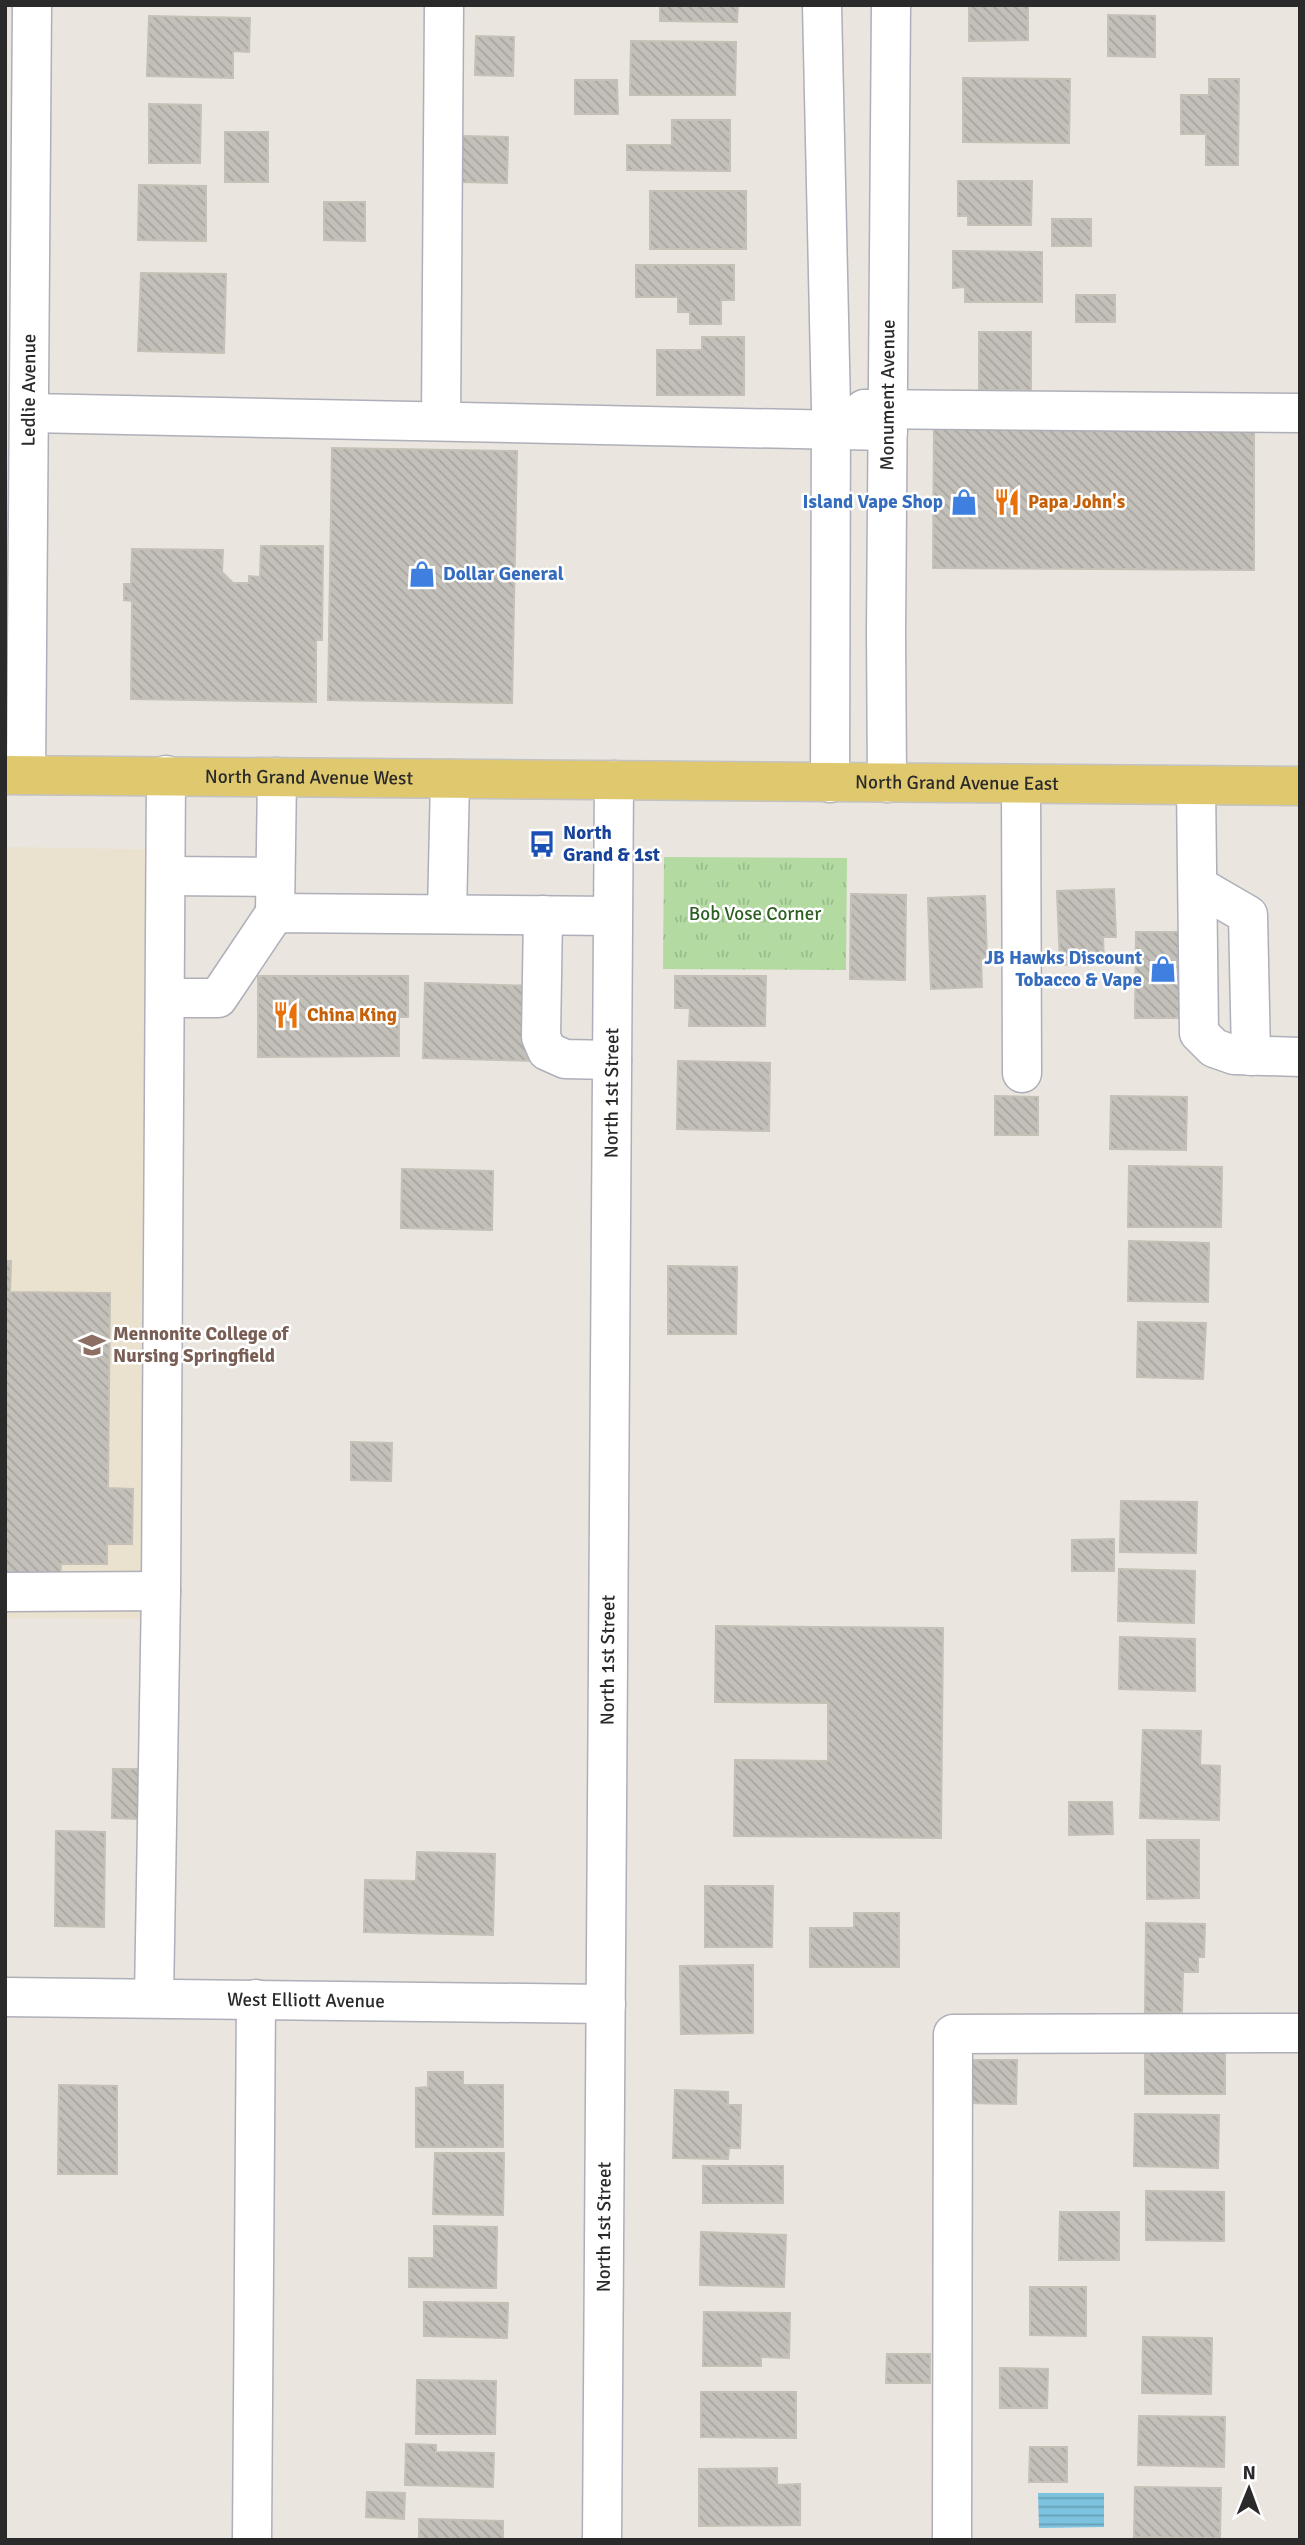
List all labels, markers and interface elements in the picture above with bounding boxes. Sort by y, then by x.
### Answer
street label: Monument Avenue [875,319,900,471]
street label: Ledlie Avenue [17,333,41,447]
shop icon: Island Vape Shop [949,487,979,517]
restaurant icon: Papa John's [992,487,1022,517]
place label: Island Vape Shop [803,490,943,514]
place label: Papa John's [1028,490,1125,514]
shop icon: Dollar General [407,559,437,589]
place label: Dollar General [443,562,564,586]
street label: North Grand Avenue West [205,765,414,790]
street label: North Grand Avenue East [855,770,1059,796]
place label: North Grand & 1st [563,821,660,867]
bus stop icon: North Grand & 1st [527,829,557,859]
park label: Bob Vose Corner [689,902,821,926]
place label: JB Hawks Discount Tobacco & Vape [984,946,1142,992]
shop icon: JB Hawks Discount Tobacco & Vape [1148,954,1178,984]
restaurant icon: China King [271,1000,301,1030]
place label: China King [307,1003,397,1027]
street label: North 1st Street [599,1027,624,1158]
place label: Mennonite College of Nursing Springfield [113,1322,290,1368]
school or university icon: Mennonite College of Nursing Springfield [77,1330,107,1360]
street label: North 1st Street [596,1594,620,1725]
street label: West Elliott Avenue [227,1988,385,2013]
street label: North 1st Street [592,2161,617,2292]
north arrow [1214,2454,1284,2524]
text: N [1242,2461,1256,2485]

